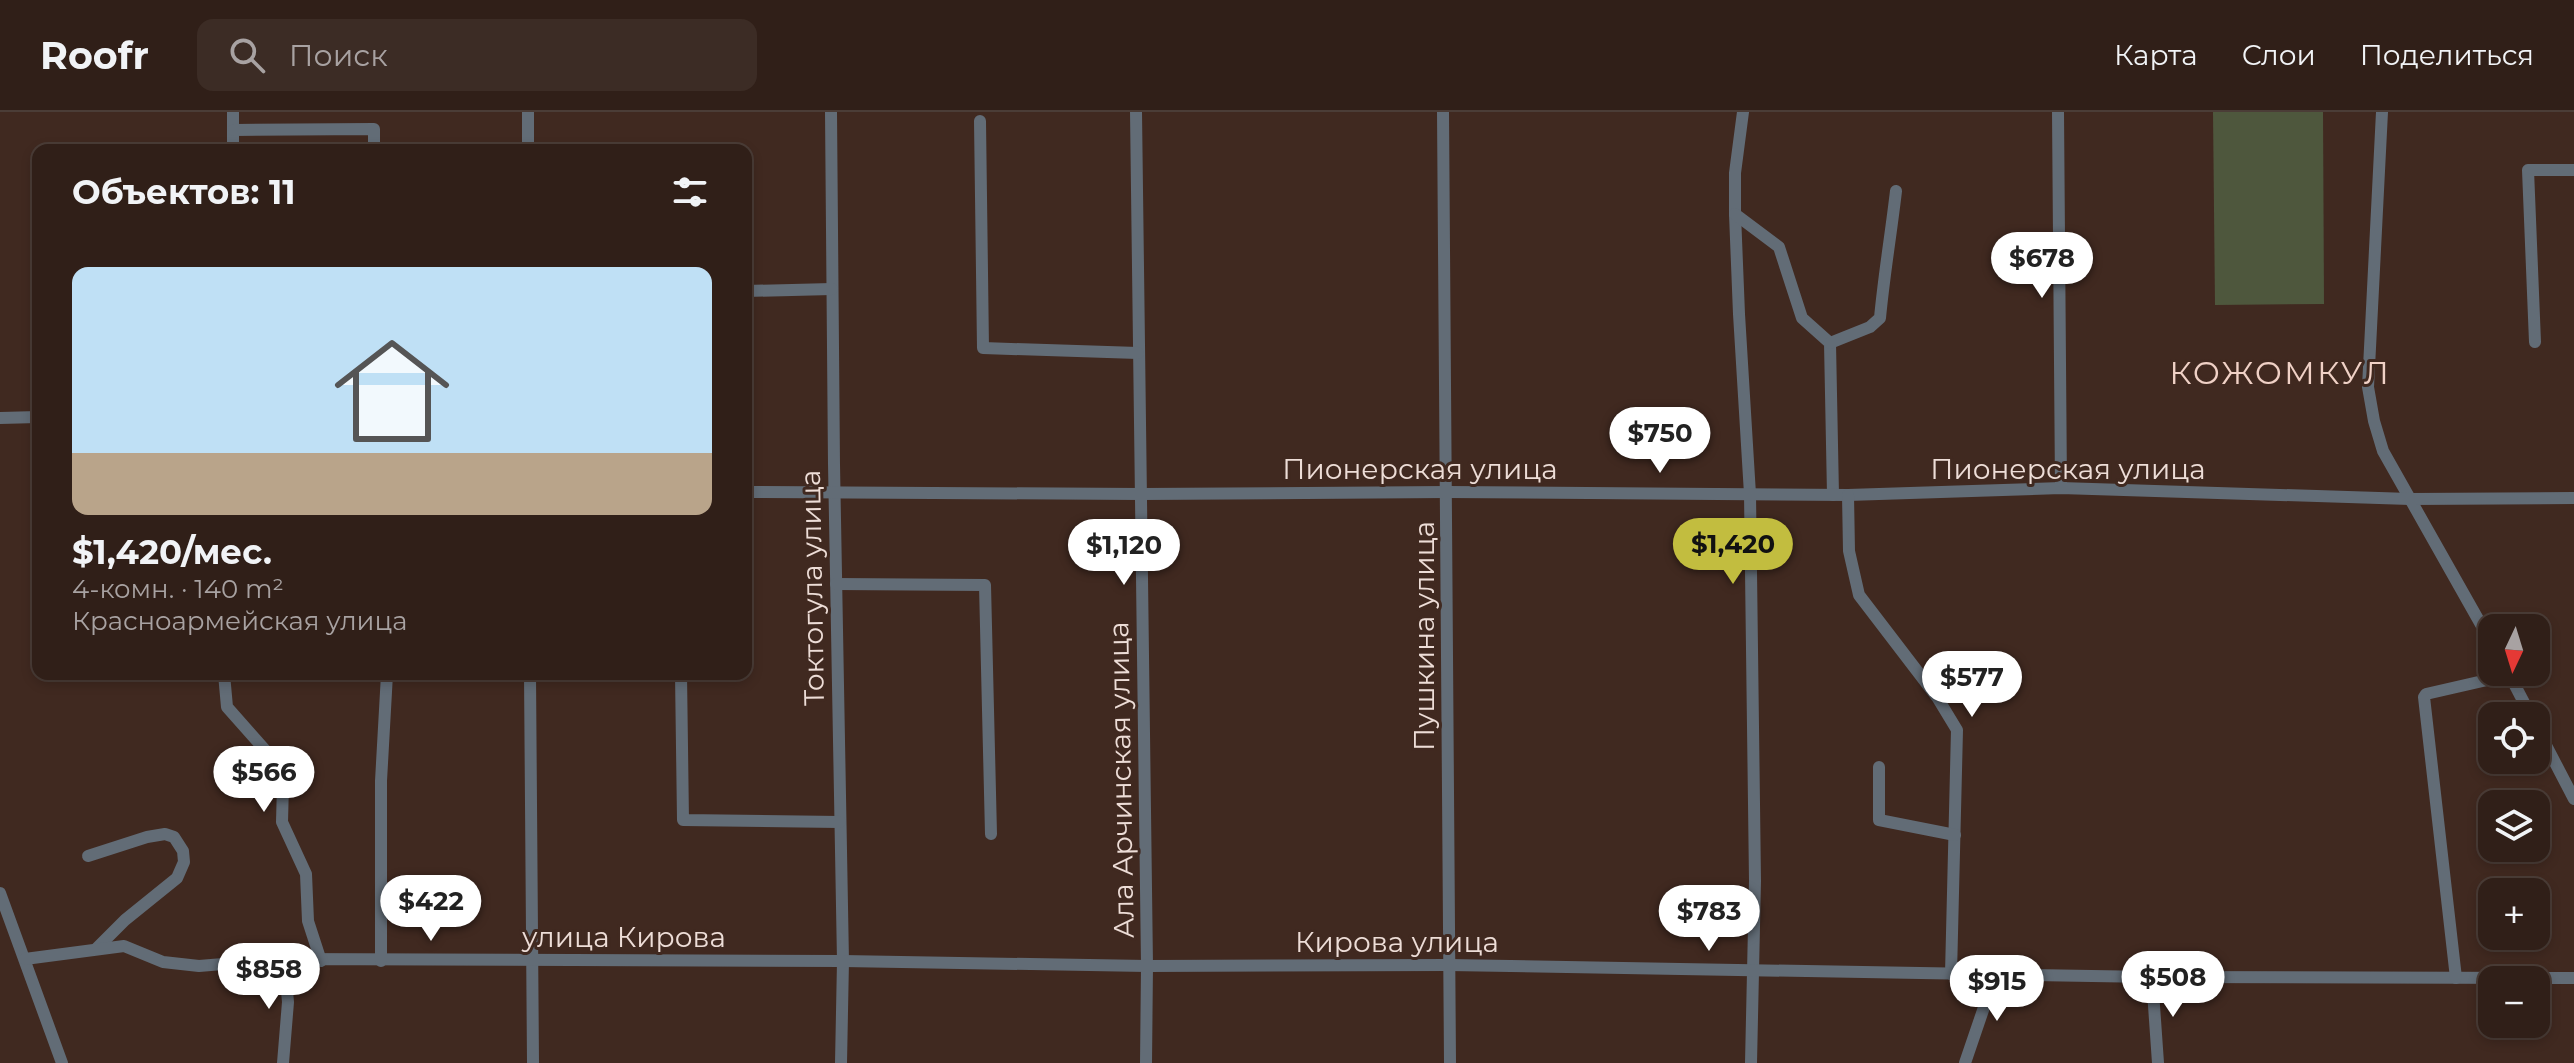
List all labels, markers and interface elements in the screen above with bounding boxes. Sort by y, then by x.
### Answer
search box [197,19,757,91]
text: Roofr [40,32,149,79]
icon: search [225,33,269,77]
text: Поиск [289,37,388,74]
text: Карта [2114,38,2198,72]
text: Слои [2242,38,2316,72]
text: Поделиться [2360,38,2534,72]
icon: filters [668,170,712,214]
text: Объектов: 11 [72,171,296,213]
pin: $678 [1995,232,2089,300]
text: $678 [2009,242,2075,274]
icon: home [320,319,464,463]
district label: КОЖОМКУЛ [2169,353,2391,392]
pin: $750 [1613,407,1707,475]
text: $750 [1627,417,1693,449]
street label: Пионерская улица [1282,452,1558,486]
street label: Пионерская улица [1930,452,2206,486]
street label: Токтогула улица [793,470,831,706]
pin: $1,420 [1668,518,1798,586]
pin: $1,120 [1059,519,1189,587]
street label: Пушкина улица [1407,521,1441,751]
text: $1,420 [1691,528,1775,560]
text: $1,120 [1086,529,1162,561]
text: $1,420/мес. [72,531,272,573]
text: 4-комн. · 140 m² [72,573,284,605]
text: Красноармейская улица [72,605,407,637]
north arrow [2478,614,2550,686]
map controls [2478,614,2550,1038]
street label: Ала Арчинская улица [1101,621,1141,939]
pin: $577 [1925,651,2019,719]
text: $577 [1940,661,2004,693]
button: locate [2478,702,2550,774]
pin: $566 [217,746,311,814]
text: $566 [231,756,297,788]
button: layers [2478,790,2550,862]
pin: $422 [384,875,478,943]
button: + [2478,878,2550,950]
text: $422 [398,885,464,917]
pin: $783 [1662,885,1756,953]
text: $783 [1677,895,1741,927]
street label: улица Кирова [521,920,726,954]
street label: Кирова улица [1295,925,1499,959]
pin: $858 [222,943,316,1011]
pin: $508 [2126,951,2220,1019]
text: $858 [236,953,302,985]
pin: $915 [1950,955,2044,1023]
text: $508 [2140,961,2206,993]
text: $915 [1968,965,2026,997]
button: − [2478,966,2550,1038]

